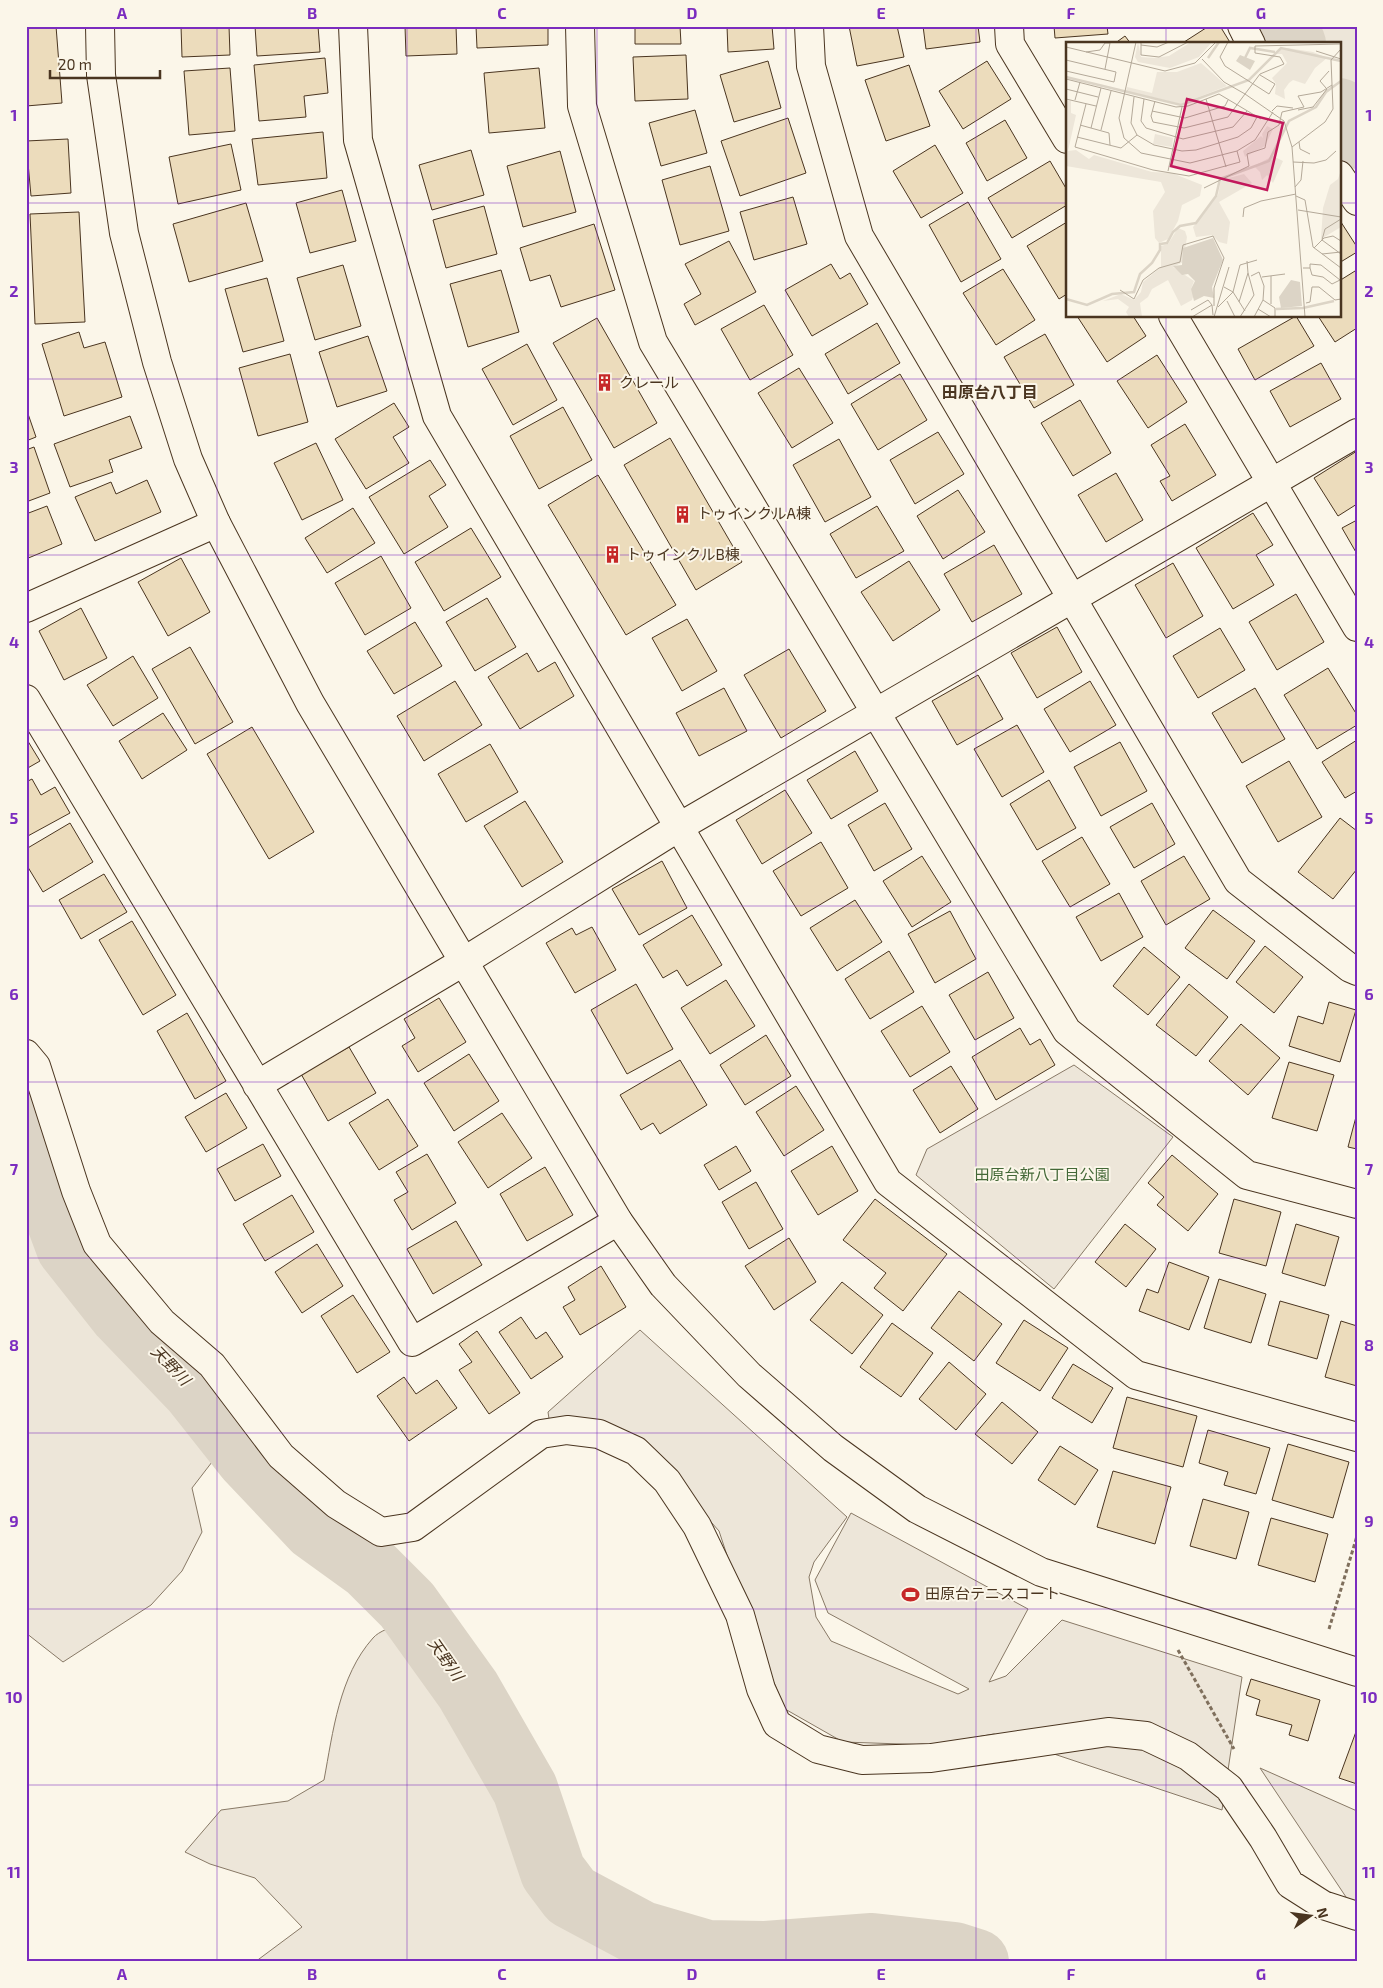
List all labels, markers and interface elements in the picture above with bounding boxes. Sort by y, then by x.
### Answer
text: A [117,3,128,22]
text: B [307,3,317,22]
text: C [497,3,507,22]
text: D [687,3,698,22]
text: E [876,3,886,22]
text: F [1067,3,1076,22]
text: G [1256,3,1266,22]
inset map [1066,42,1340,318]
scale bar [50,48,160,80]
text: 20 m [58,55,92,73]
text: 1 [11,105,17,124]
text: 1 [1366,105,1372,124]
text: 2 [9,281,19,300]
text: 2 [1364,281,1374,300]
building icon: クレール [595,373,615,393]
place label: クレール [619,373,679,391]
district label: 田原台八丁目 [942,382,1038,401]
text: 3 [9,457,19,476]
text: 3 [1364,457,1374,476]
building icon: トゥインクルA棟 [673,504,693,524]
place label: トゥインクルA棟 [697,504,811,522]
building icon: トゥインクルB棟 [602,545,622,565]
place label: トゥインクルB棟 [626,545,740,563]
text: 4 [9,632,19,651]
text: 4 [1364,632,1374,651]
text: 5 [10,808,19,827]
text: 5 [1365,808,1374,827]
text: 6 [9,984,19,1003]
text: 6 [1364,984,1374,1003]
text: 7 [10,1159,19,1178]
text: 7 [1365,1159,1374,1178]
park label: 田原台新八丁目公園 [974,1165,1110,1183]
text: 8 [9,1335,19,1354]
text: 8 [1364,1335,1374,1354]
water label: 天野川 [148,1341,196,1390]
text: 9 [9,1511,19,1530]
text: 9 [1364,1511,1374,1530]
sports icon: 田原台テニスコート [901,1584,921,1604]
place label: 田原台テニスコート [925,1584,1060,1602]
water label: 天野川 [425,1634,469,1685]
text: 10 [5,1687,23,1706]
text: 10 [1360,1687,1378,1706]
text: 11 [7,1862,21,1881]
text: 11 [1362,1862,1376,1881]
north arrow [1286,1890,1336,1940]
text: N [1314,1906,1333,1920]
text: A [117,1964,128,1983]
text: B [307,1964,317,1983]
text: C [497,1964,507,1983]
text: D [687,1964,698,1983]
text: E [876,1964,886,1983]
text: F [1067,1964,1076,1983]
text: G [1256,1964,1266,1983]

